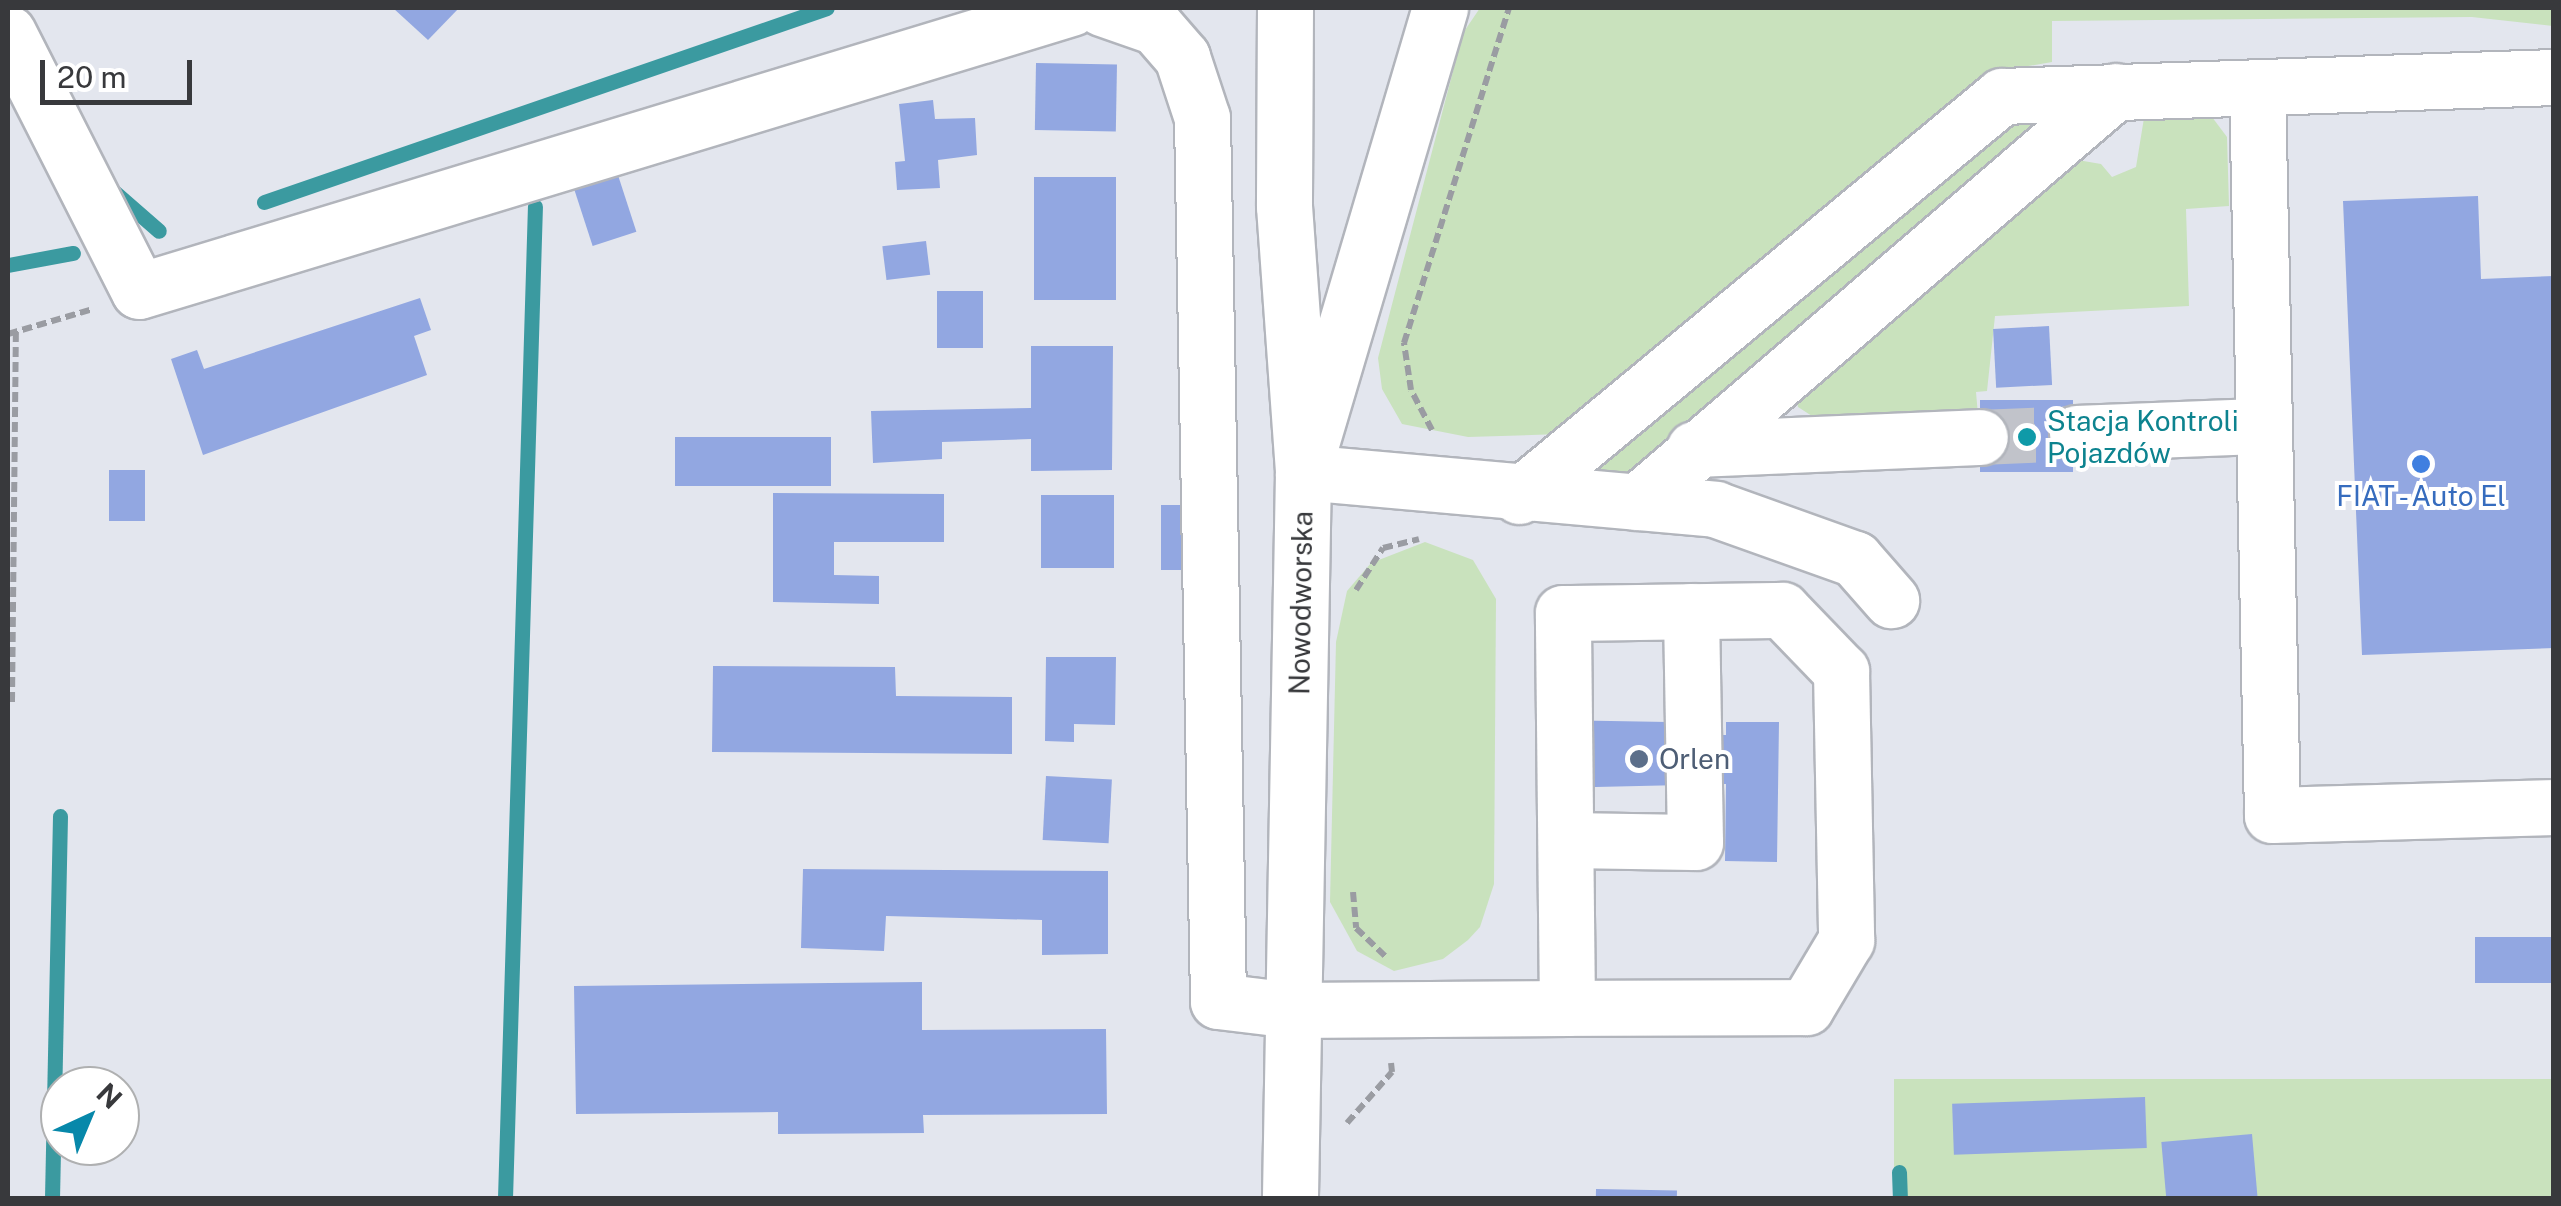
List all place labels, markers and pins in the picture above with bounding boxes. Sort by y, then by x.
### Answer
place label: Stacja Kontroli Pojazdów [2047,404,2239,470]
marker: Stacja Kontroli Pojazdów [2016,426,2038,448]
marker: FIAT - Auto El [2410,453,2432,475]
place label: FIAT - Auto El [2332,479,2510,513]
place label: Orlen [1659,742,1730,776]
marker: Orlen [1628,748,1650,770]

